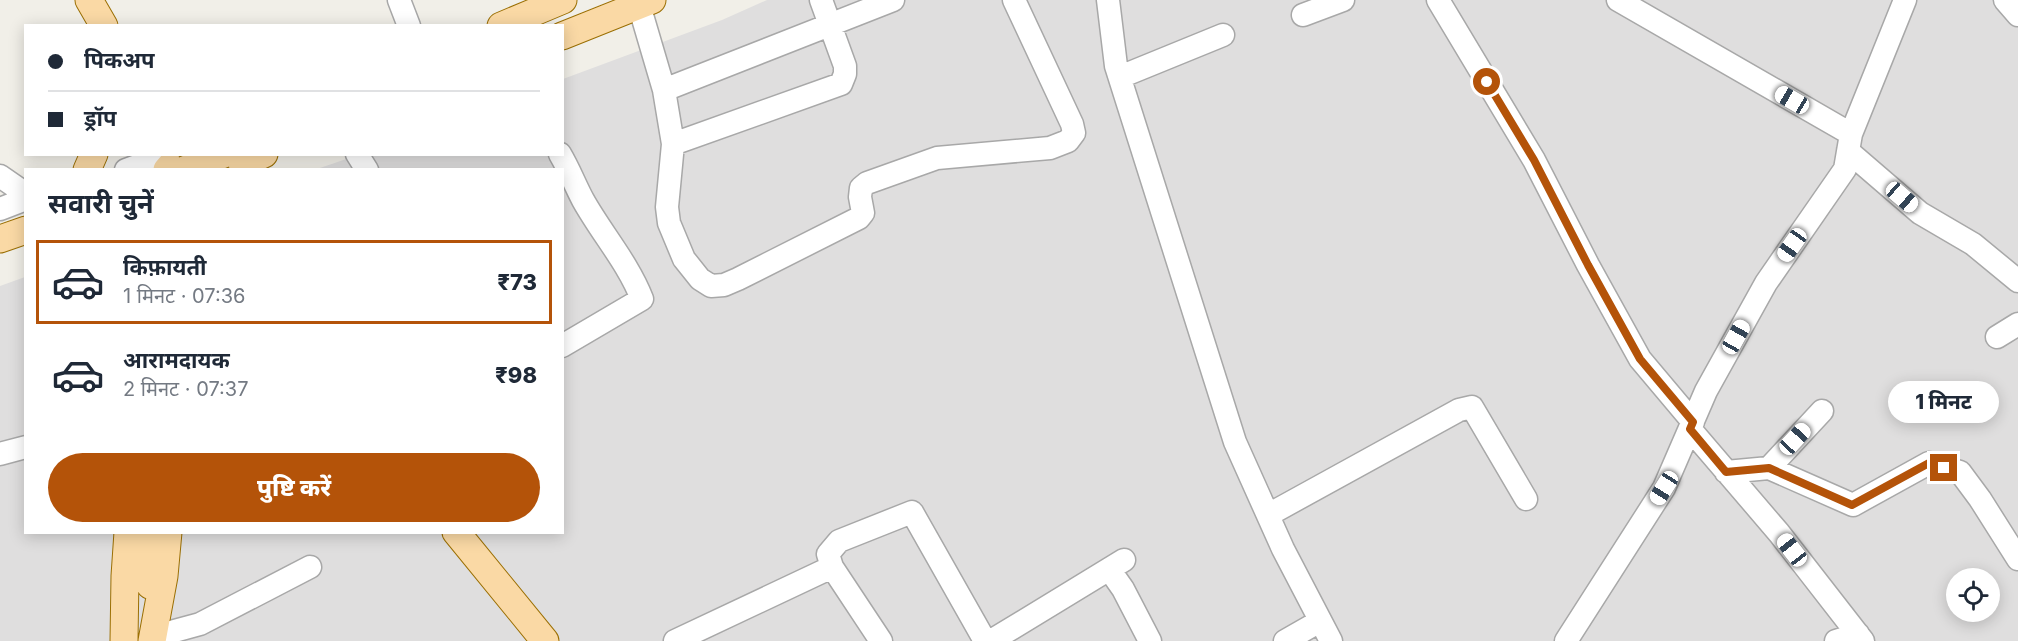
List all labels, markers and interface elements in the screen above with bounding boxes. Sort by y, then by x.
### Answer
text: पिकअप [84,47,155,73]
route start [1473,68,1500,95]
car [1772,83,1812,117]
text: ड्रॉप [84,105,117,131]
car [1883,178,1921,216]
text: सवारी चुनें [48,187,154,220]
car [1774,225,1810,265]
text: किफ़ायती [123,254,207,280]
icon: car [51,255,105,309]
text: ₹73 [497,269,537,295]
text: 1 मिनट · 07:36 [123,284,245,308]
car [1719,317,1753,357]
text: आरामदायक [123,347,230,373]
icon: car [51,348,105,402]
text: ₹98 [495,362,537,388]
text: 2 मिनट · 07:37 [123,377,248,401]
callout: 1 मिनट [1888,381,2000,423]
text: 1 मिनट [1915,390,1972,414]
car [1776,420,1814,458]
button: पुष्टि करें [48,453,540,522]
route end [1930,454,1957,481]
car [1647,468,1681,508]
car [1774,530,1810,570]
map controls [1946,568,2000,622]
button: locate [1946,568,2000,622]

